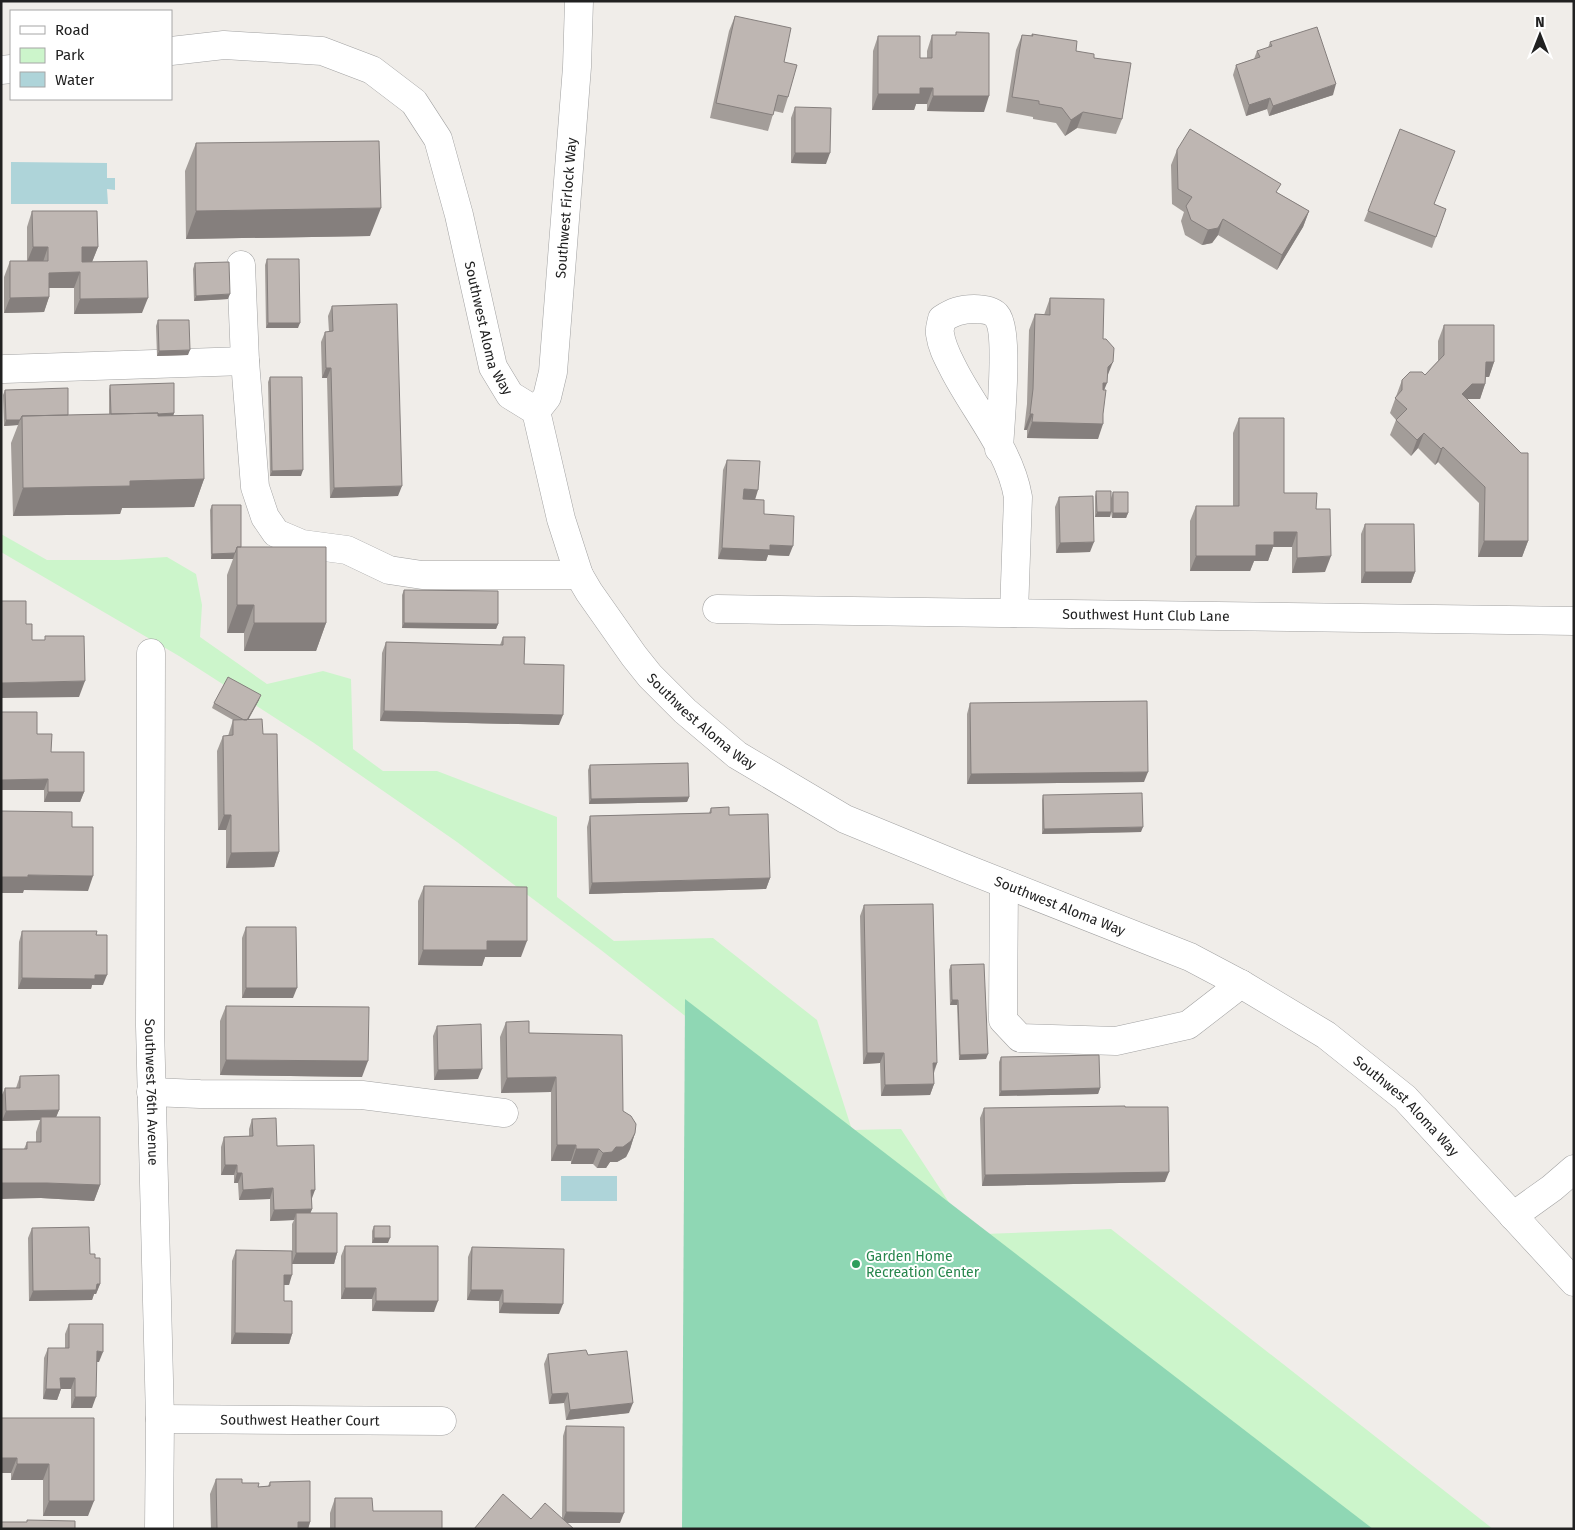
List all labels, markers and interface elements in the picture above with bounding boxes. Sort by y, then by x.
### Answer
legend [10,10,172,100]
north arrow [1515,10,1565,60]
text: N [1535,14,1545,31]
text: Road [55,21,90,39]
text: Park [55,46,85,64]
text: Water [55,71,94,89]
street label: Southwest Firlock Way [552,137,580,279]
street label: Southwest Aloma Way [461,260,516,398]
street label: Southwest Hunt Club Lane [1062,606,1230,625]
street label: Southwest Aloma Way [643,670,759,774]
street label: Southwest Aloma Way [992,873,1128,940]
street label: Southwest 76th Avenue [141,1018,162,1166]
street label: Southwest Aloma Way [1350,1052,1462,1160]
place label: Garden Home Recreation Center [866,1248,980,1281]
marker: Garden Home Recreation Center [850,1258,862,1270]
street label: Southwest Heather Court [220,1411,381,1430]

